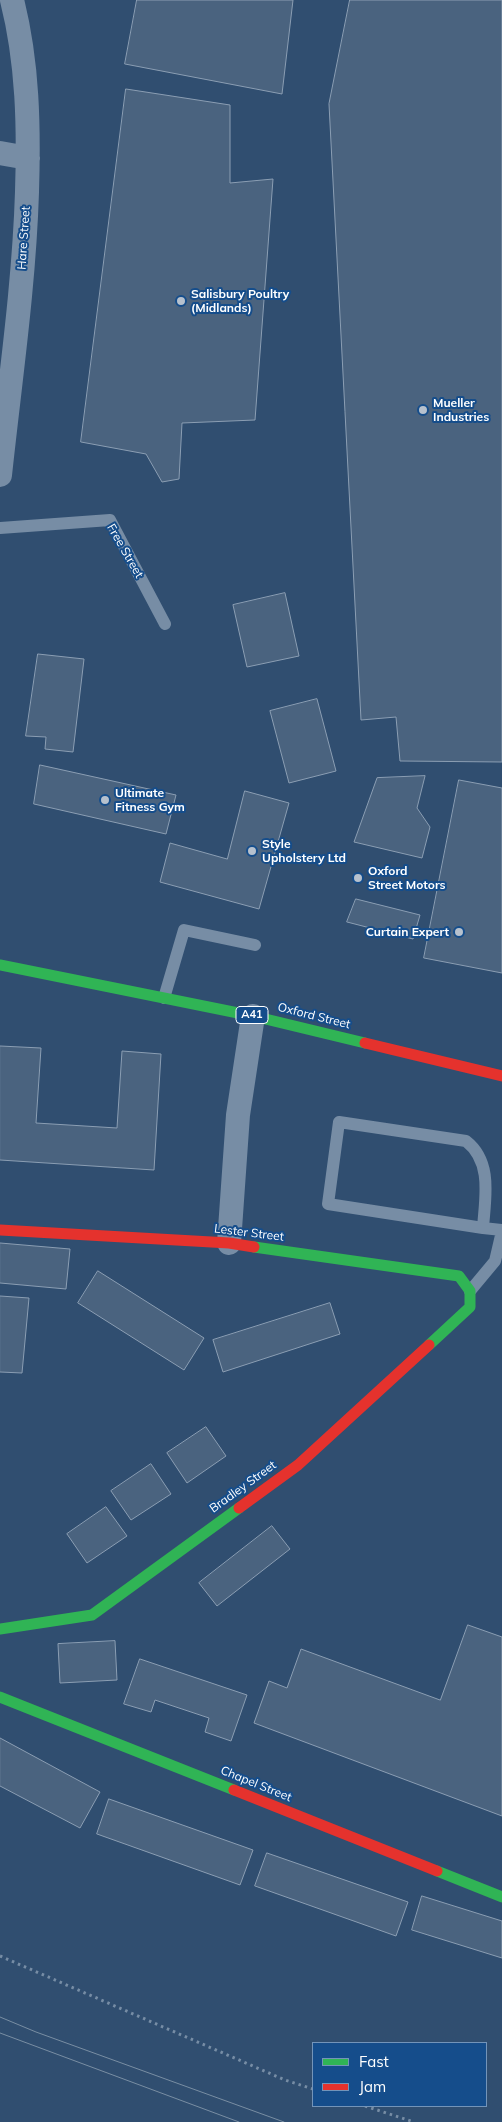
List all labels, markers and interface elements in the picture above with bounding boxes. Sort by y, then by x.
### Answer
street label: Hare Street [15,206,33,270]
place label: Salisbury Poultry (Midlands) [191,287,289,315]
marker: Salisbury Poultry (Midlands) [175,295,187,307]
place label: Mueller Industries [433,396,489,424]
marker: Mueller Industries [417,404,429,416]
street label: Free Street [104,521,146,581]
place label: Ultimate Fitness Gym [115,786,185,814]
marker: Ultimate Fitness Gym [99,794,111,806]
place label: Style Upholstery Ltd [262,837,346,865]
marker: Style Upholstery Ltd [246,845,258,857]
place label: Oxford Street Motors [368,864,446,892]
marker: Oxford Street Motors [352,872,364,884]
place label: Curtain Expert [366,925,449,939]
marker: Curtain Expert [453,926,465,938]
street label: Oxford Street [276,1000,352,1032]
road number: A41 [236,1006,268,1024]
street label: Lester Street [213,1222,285,1244]
street label: Bradley Street [207,1458,279,1516]
street label: Chapel Street [218,1763,294,1805]
legend [312,2042,487,2107]
text: Fast [359,2052,389,2071]
text: Jam [359,2077,386,2096]

